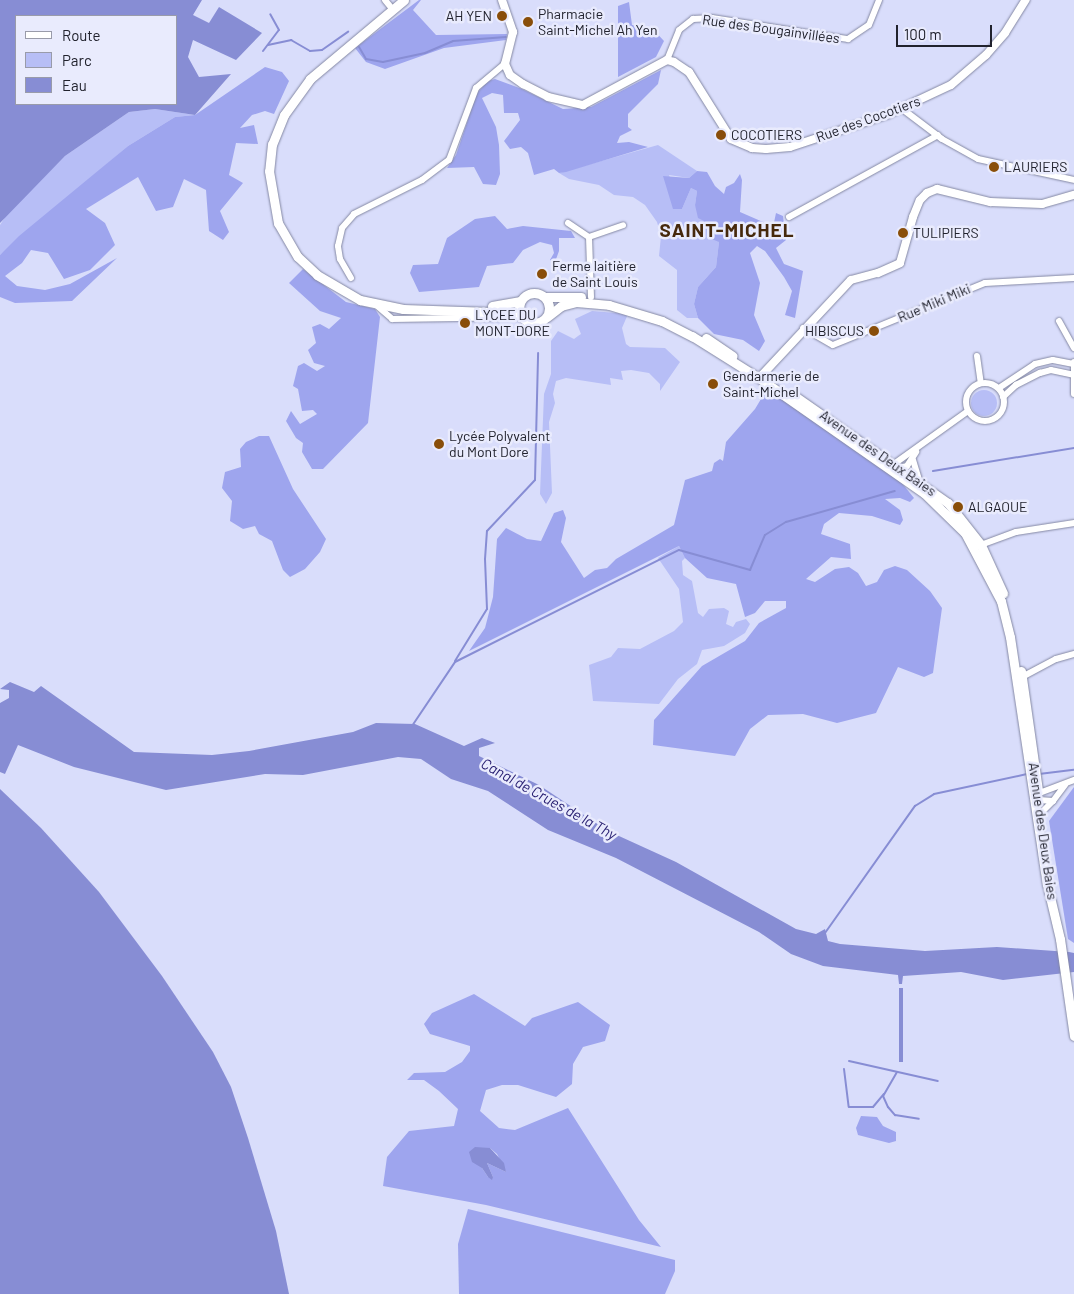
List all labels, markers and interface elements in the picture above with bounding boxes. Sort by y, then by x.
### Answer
place label: Pharmacie Saint-Michel Ah Yen [538,6,658,38]
place label: AH YEN [446,8,492,24]
marker: AH YEN [496,10,508,22]
street label: Rue des Bougainvillées [701,11,841,47]
legend [15,15,178,105]
scale bar [899,15,995,47]
marker: Pharmacie Saint-Michel Ah Yen [522,16,534,28]
text: 100 m [904,25,942,43]
text: Route [62,26,101,44]
text: Parc [62,51,92,69]
text: Eau [62,76,87,94]
street label: Rue des Cocotiers [814,92,922,146]
place label: COCOTIERS [731,127,802,143]
marker: COCOTIERS [715,129,727,141]
place label: LAURIERS [1004,159,1067,175]
marker: LAURIERS [988,161,1000,173]
district label: SAINT-MICHEL [658,219,796,241]
place label: TULIPIERS [913,225,979,241]
marker: TULIPIERS [897,227,909,239]
place label: Ferme laitière de Saint Louis [552,258,638,290]
marker: Ferme laitière de Saint Louis [536,268,548,280]
street label: Rue Miki Miki [895,280,973,326]
place label: LYCEE DU MONT-DORE [475,307,550,340]
marker: LYCEE DU MONT-DORE [459,317,471,329]
place label: HIBISCUS [805,323,864,339]
marker: HIBISCUS [868,325,880,337]
place label: Gendarmerie de Saint-Michel [723,368,819,401]
marker: Gendarmerie de Saint-Michel [707,378,719,390]
street label: Avenue des Deux Baies [817,406,939,500]
place label: Lycée Polyvalent du Mont Dore [449,428,550,461]
marker: Lycée Polyvalent du Mont Dore [433,438,445,450]
place label: ALGAOUE [968,499,1028,515]
marker: ALGAOUE [952,501,964,513]
water label: Canal de Crues de la Thy [478,754,620,844]
street label: Avenue des Deux Baies [1025,761,1061,901]

